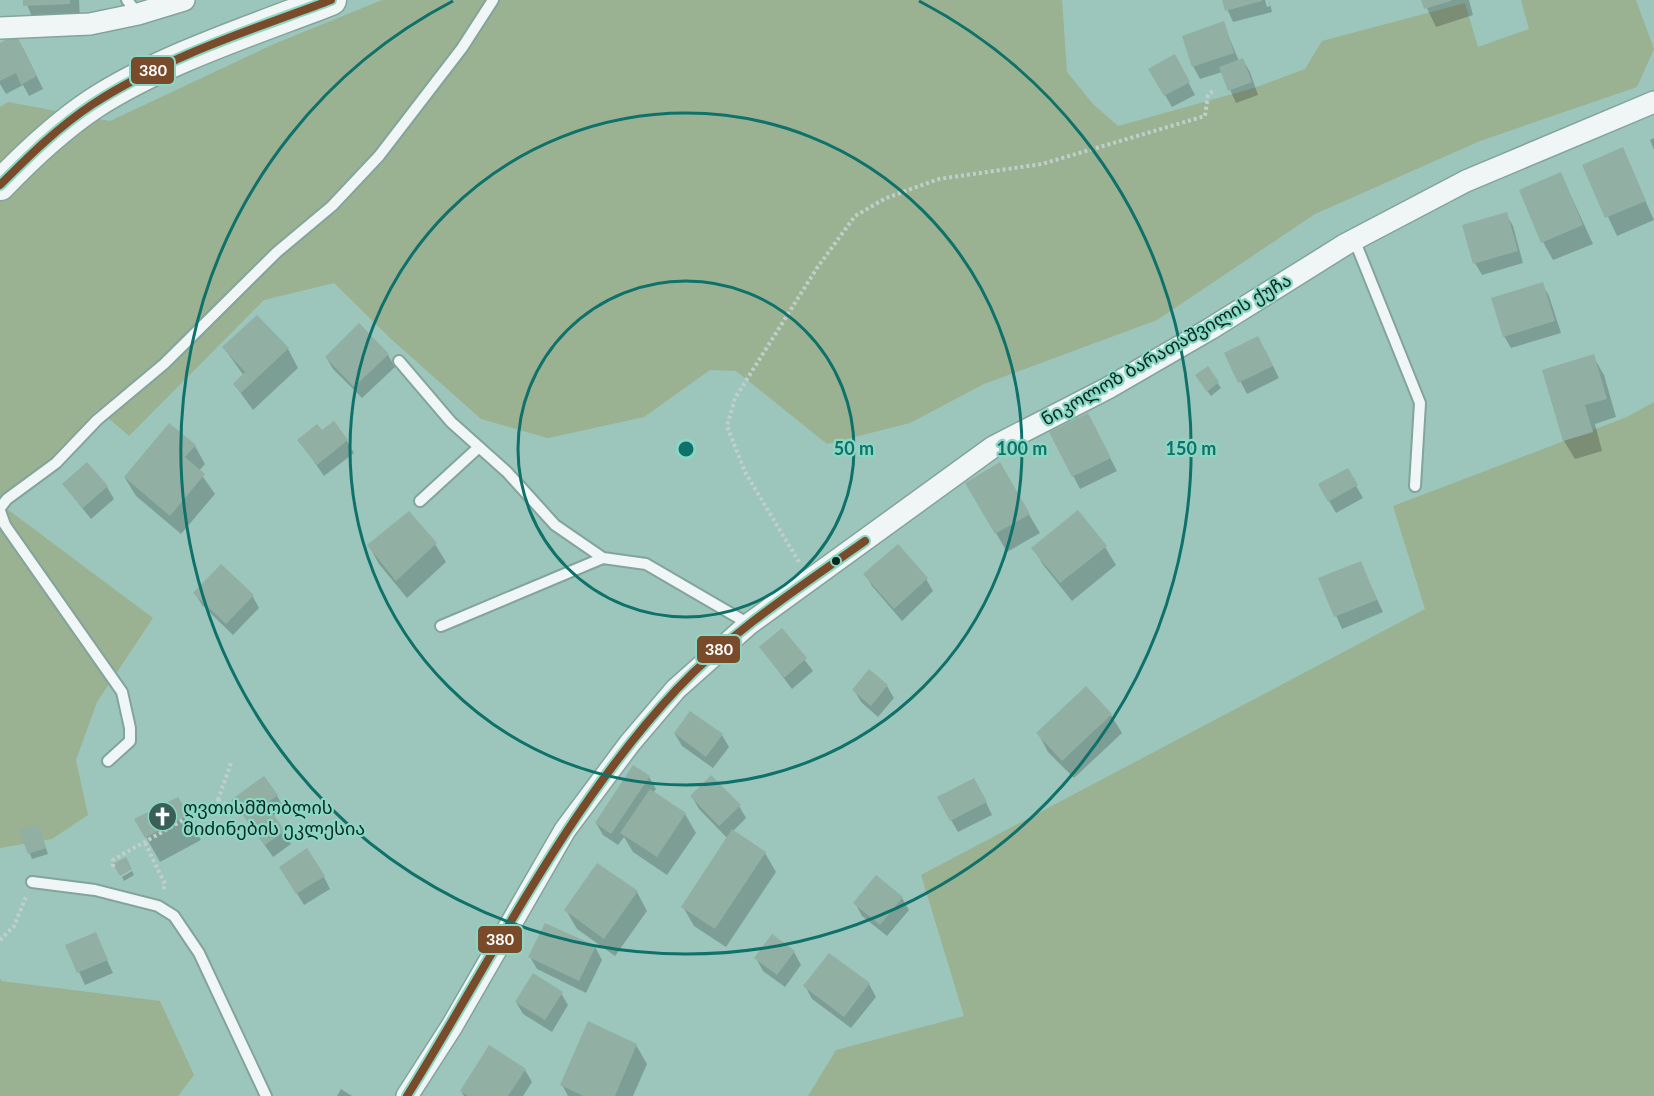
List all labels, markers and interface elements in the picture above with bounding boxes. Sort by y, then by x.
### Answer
line badge: 380 [130,56,175,85]
text: 380 [139,60,167,79]
street label: ნიკოლოზ ბარათაშვილის ქუჩა [1037,268,1295,431]
text: 50 m [834,437,874,459]
text: 100 m [997,437,1047,459]
text: 150 m [1166,437,1216,459]
centre of rings [676,439,696,459]
unlabelled marker [830,555,842,567]
line badge: 380 [696,635,741,664]
text: 380 [705,639,733,658]
place label: ღვთისმშობლის მიძინების ეკლესია [183,796,365,840]
church icon: ღვთისმშობლის მიძინების ეკლესია [146,801,178,833]
line badge: 380 [477,925,523,954]
text: 380 [486,929,514,948]

